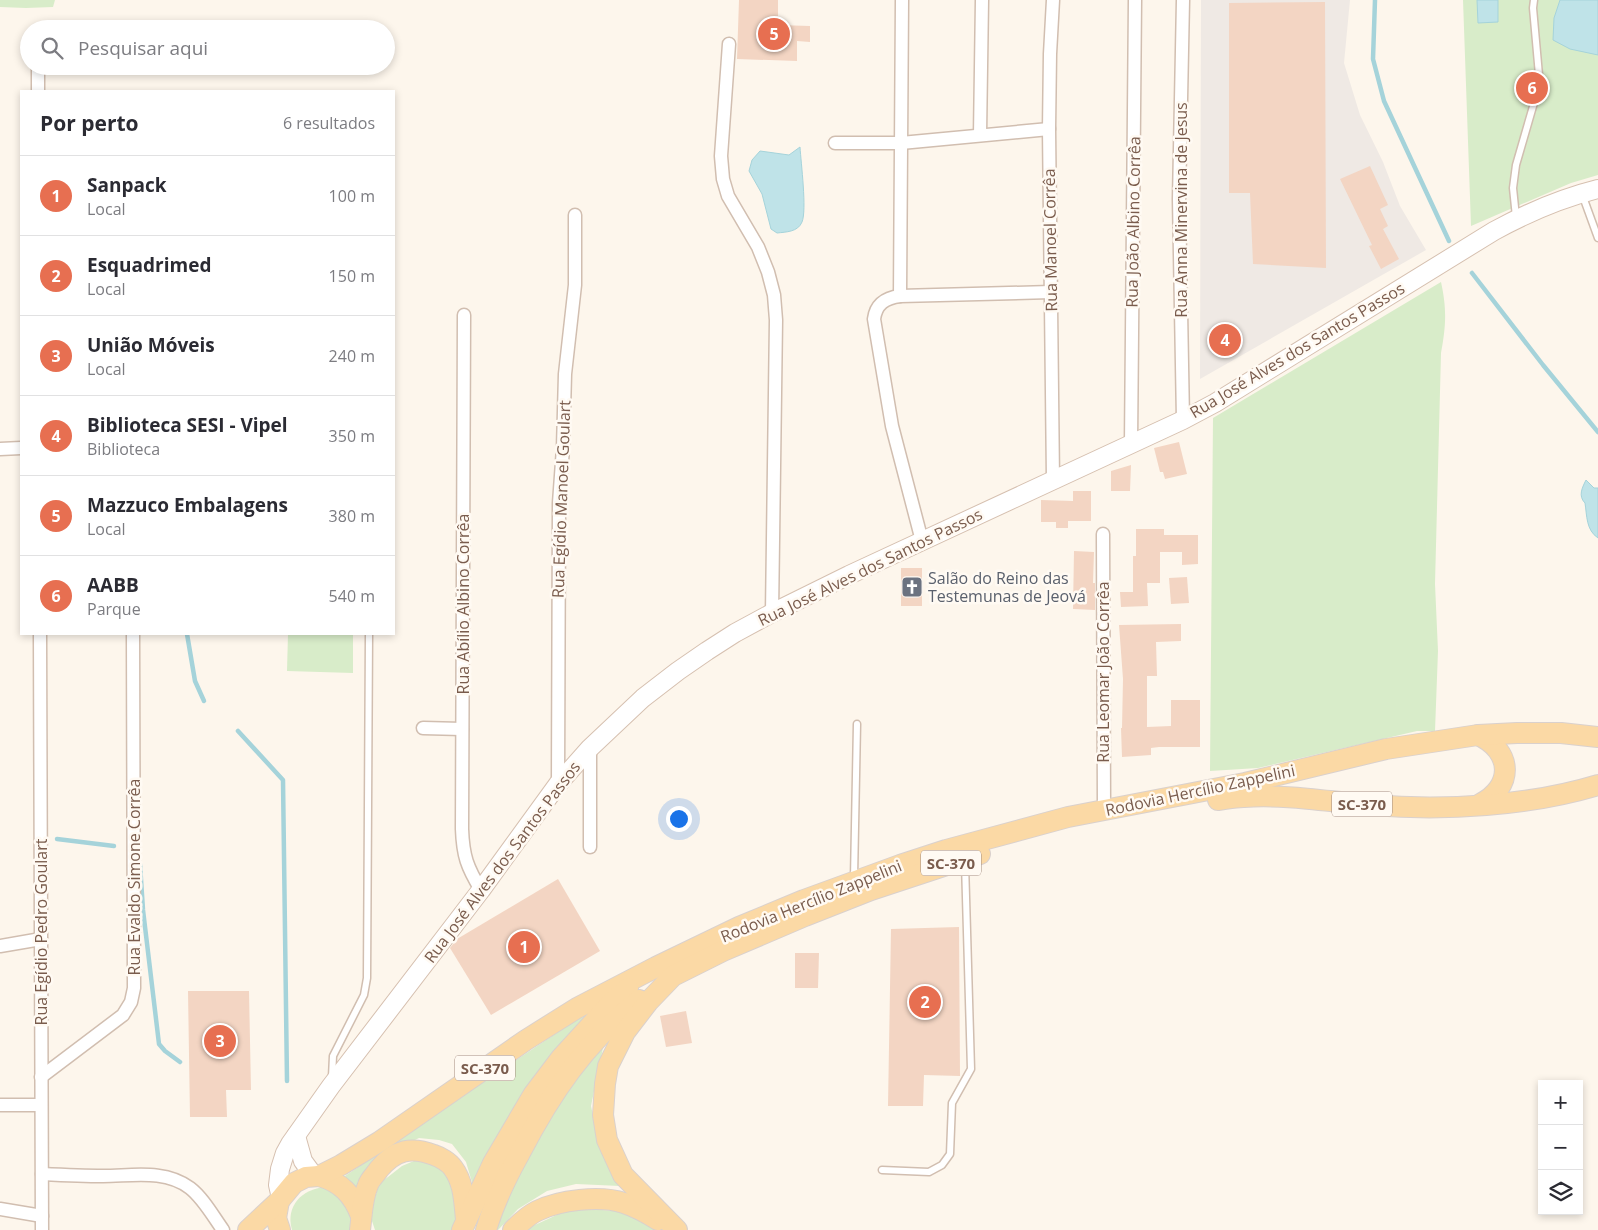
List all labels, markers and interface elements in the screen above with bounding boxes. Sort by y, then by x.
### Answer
pin: 5 [758,15,790,53]
search box [20,20,395,75]
icon: search [38,34,66,62]
text: Pesquisar aqui [78,35,208,61]
pin: 6 [1516,69,1548,107]
street label: Rua Anna Minervina de Jesus [1170,102,1192,318]
text: Por perto [40,109,139,137]
text: 6 resultados [283,112,375,134]
street label: Rua João Albino Corrêa [1121,136,1145,308]
street label: Rua Manoel Corrêa [1038,168,1062,312]
text: Sanpack [87,172,166,198]
text: 1 [51,185,61,207]
text: 100 m [329,185,375,207]
text: Local [87,198,126,220]
text: Esquadrimed [87,252,211,278]
text: 2 [51,265,61,287]
text: 150 m [329,265,375,287]
street label: Rua José Alves dos Santos Passos [1185,277,1409,423]
text: Local [87,278,126,300]
pin: 4 [1209,321,1241,359]
text: União Móveis [87,332,215,358]
text: 3 [51,345,61,367]
text: 240 m [329,345,375,367]
text: Local [87,358,126,380]
street label: Rua Egídio Manoel Goulart [547,399,575,598]
text: Biblioteca SESI - Vipel [87,412,288,438]
text: 4 [51,425,61,447]
text: 350 m [329,425,375,447]
text: Biblioteca [87,438,160,460]
text: Mazzuco Embalagens [87,492,288,518]
street label: Rua José Alves dos Santos Passos [754,503,986,631]
text: 5 [51,505,61,527]
text: 380 m [329,505,375,527]
street label: Rua Abílio Albino Corrêa [452,514,474,694]
text: Local [87,518,126,540]
place label: Salão do Reino das Testemunas de Jeová [928,567,1086,607]
text: AABB [87,572,139,598]
church icon: Salão do Reino das Testemunas de Jeová [900,575,924,599]
street label: Rua Leomar João Corrêa [1092,581,1114,763]
text: 6 [51,585,61,607]
text: 540 m [329,585,375,607]
text: Parque [87,598,141,620]
street label: Rua José Alves dos Santos Passos [419,757,585,967]
street label: Rodovia Hercílio Zappelini [1103,759,1297,821]
street label: Rua Evaldo Simone Corrêa [123,779,145,975]
road number: SC-370 [1332,792,1392,816]
your location [666,806,692,832]
street label: Rua Egídio Pedro Goulart [30,838,52,1025]
road number: SC-370 [921,850,981,876]
street label: Rodovia Hercílio Zappelini [717,855,905,947]
pin: 1 [508,928,540,966]
pin: 2 [909,983,941,1021]
pin: 3 [204,1022,236,1060]
road number: SC-370 [455,1056,515,1080]
map controls [1538,1080,1583,1215]
button: + [1538,1080,1583,1125]
button: − [1538,1125,1583,1170]
button: layers [1538,1170,1583,1215]

